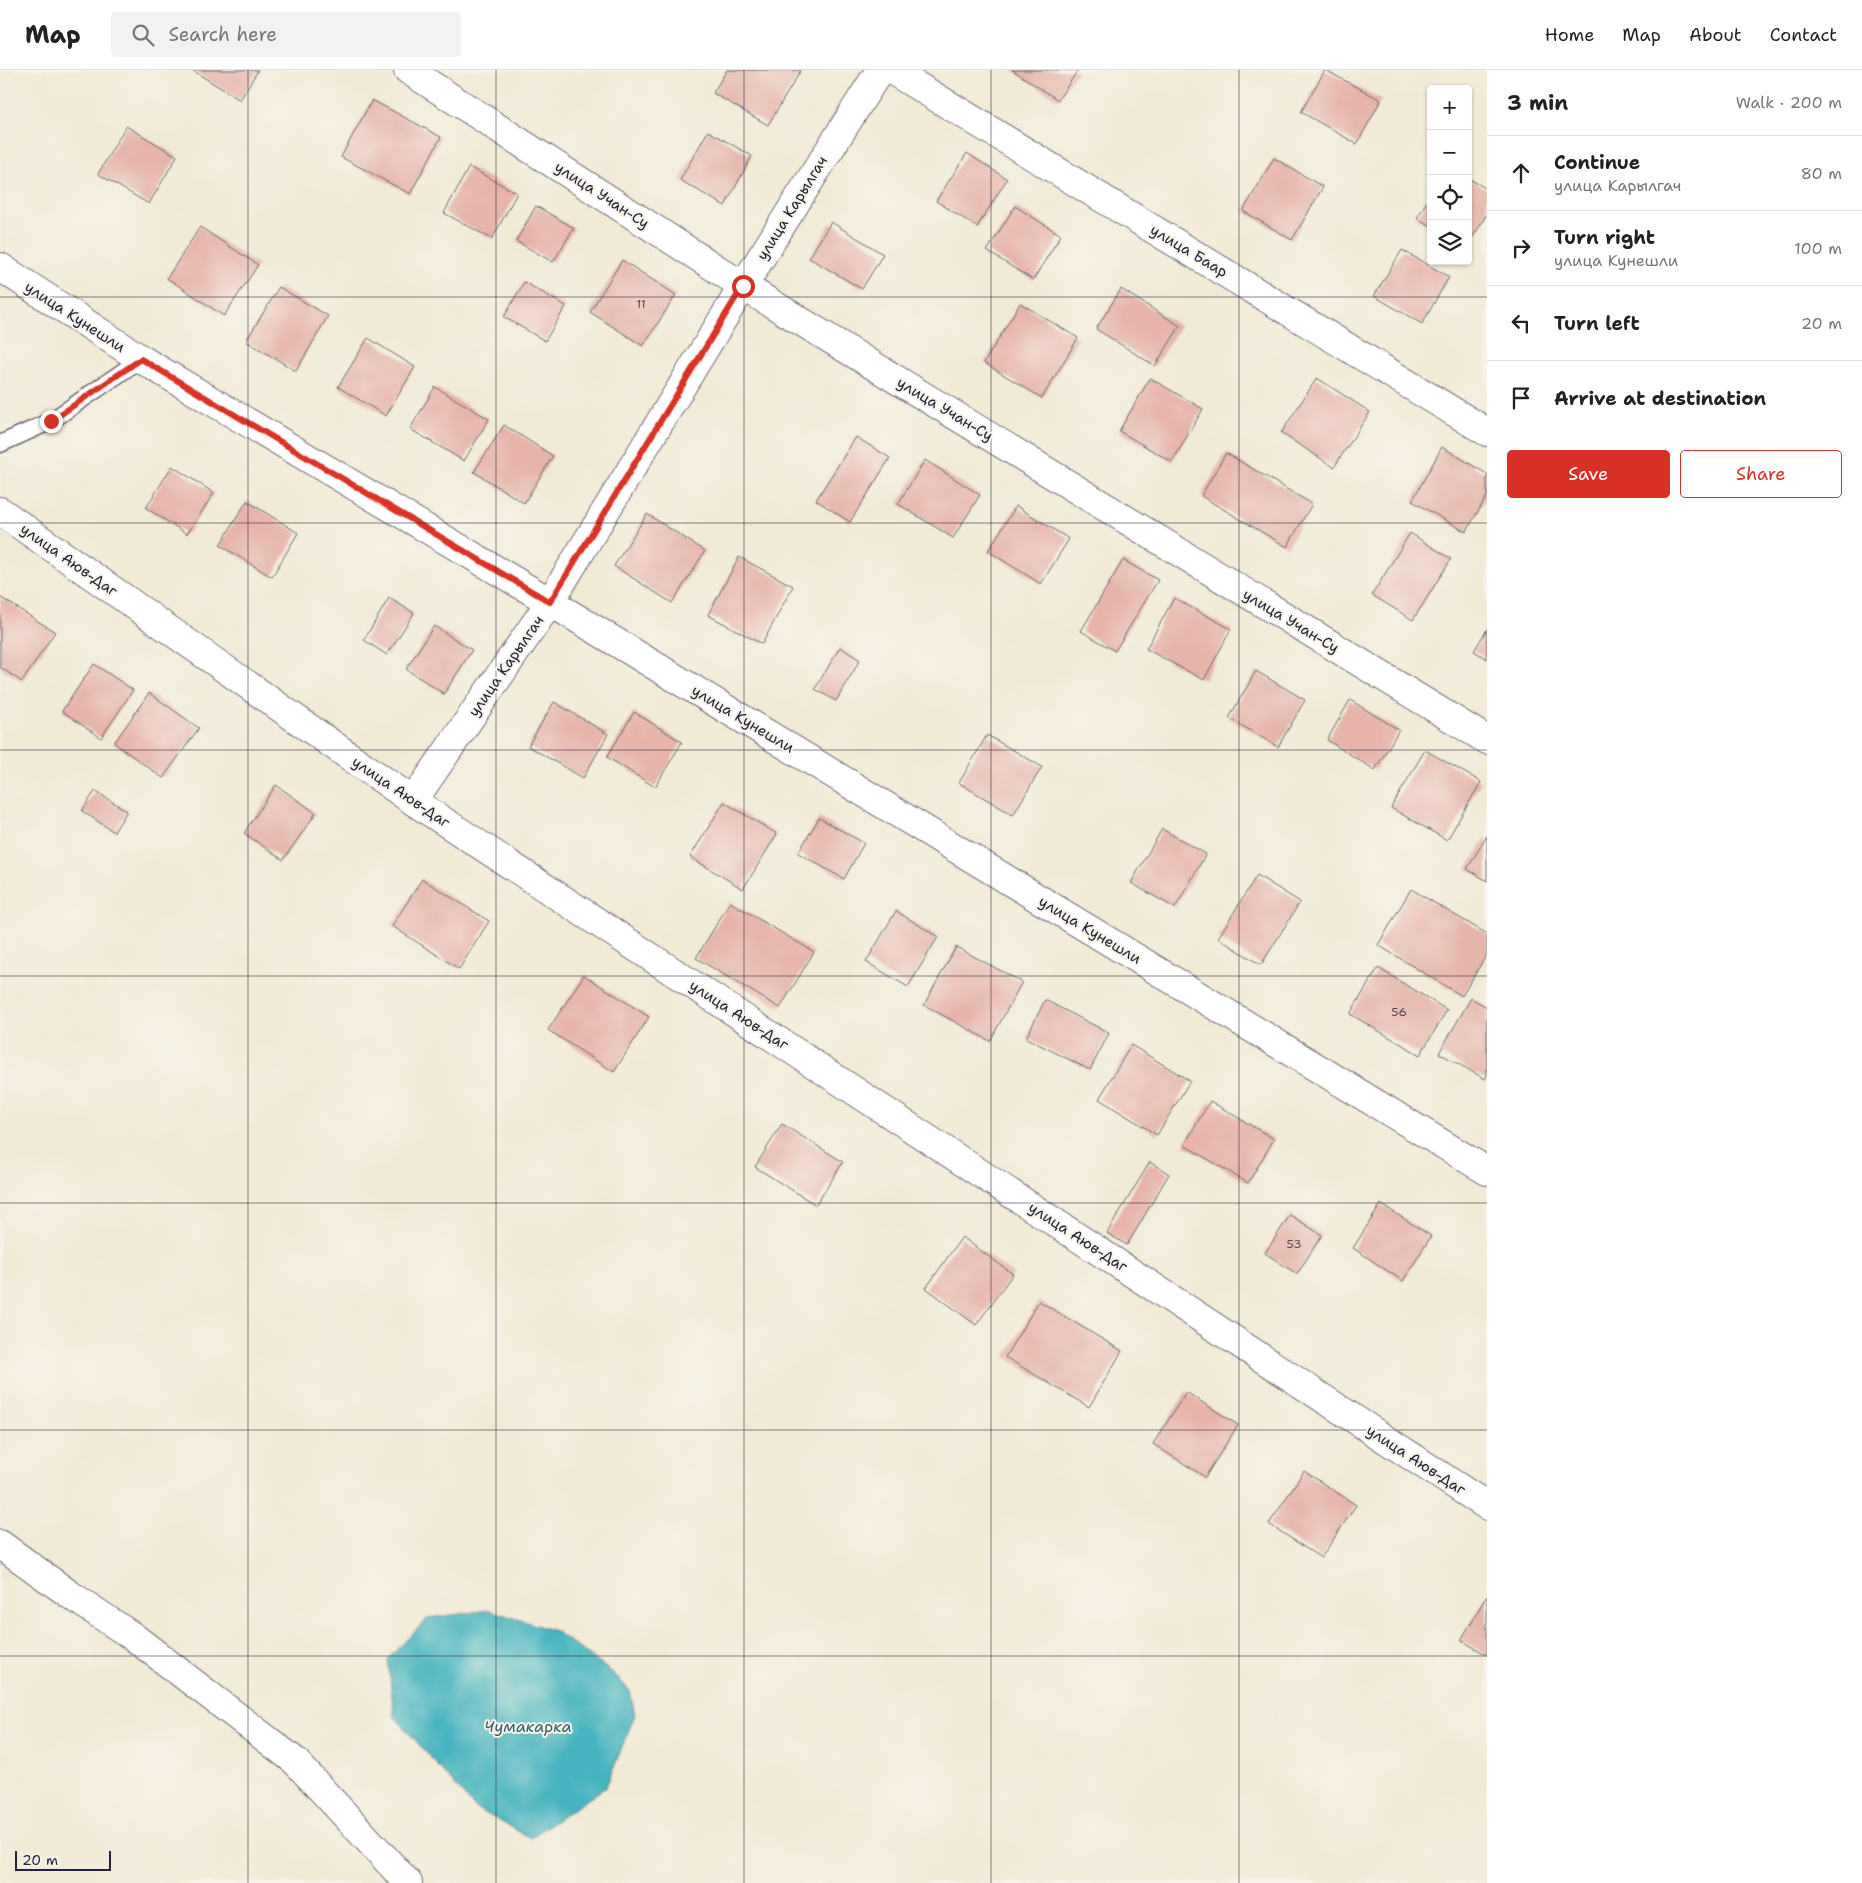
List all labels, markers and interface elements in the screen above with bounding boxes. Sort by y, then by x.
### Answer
search box [111,12,461,57]
text: Map [25,19,81,51]
icon: search [129,21,157,49]
text: Search here [169,22,277,47]
text: Home [1545,23,1594,47]
text: Map [1622,23,1661,47]
text: About [1689,23,1742,47]
text: Contact [1770,23,1837,47]
map controls [1427,85,1472,265]
button: + [1427,85,1472,130]
text: 3 min [1507,89,1568,117]
text: Walk · 200 m [1736,92,1842,113]
button: − [1427,130,1472,175]
text: Continue [1554,150,1640,175]
street label: улица Карылгач [752,152,832,264]
street label: улица Учан-Су [551,157,653,233]
icon: ahead [1507,159,1535,187]
text: 80 m [1801,163,1842,184]
button: locate [1427,175,1472,220]
text: улица Карылгач [1554,175,1681,196]
street label: улица Баар [1147,220,1231,282]
button: layers [1427,220,1472,265]
text: Turn right [1554,225,1655,250]
icon: right [1507,234,1535,262]
text: 100 m [1794,238,1842,259]
text: улица Кунешли [1554,250,1678,271]
route start [732,275,755,298]
street label: улица Кунешли [21,277,129,357]
house number: 11 [636,296,646,312]
icon: left [1507,309,1535,337]
text: Turn left [1554,311,1640,336]
text: 20 m [1801,313,1842,334]
street label: улица Учан-Су [893,372,997,446]
icon: arrive [1507,384,1535,412]
text: Arrive at destination [1554,386,1766,411]
route end [40,410,63,433]
button: Save [1507,450,1670,498]
button: Share [1680,450,1842,498]
street label: улица Аюв-Даг [16,519,122,601]
street label: улица Учан-Су [1239,584,1343,658]
street label: улица Карылгач [464,611,548,721]
street label: улица Кунешли [688,680,798,758]
street label: улица Аюв-Даг [348,752,454,832]
street label: улица Кунешли [1035,891,1145,969]
street label: улица Аюв-Даг [686,975,793,1055]
house number: 56 [1391,1004,1407,1020]
street label: улица Аюв-Даг [1025,1197,1132,1277]
house number: 53 [1286,1236,1302,1252]
street label: улица Аюв-Даг [1363,1420,1470,1500]
water label: Чумакарка [484,1716,572,1737]
scale bar [15,1848,111,1871]
text: 20 m [22,1851,58,1869]

